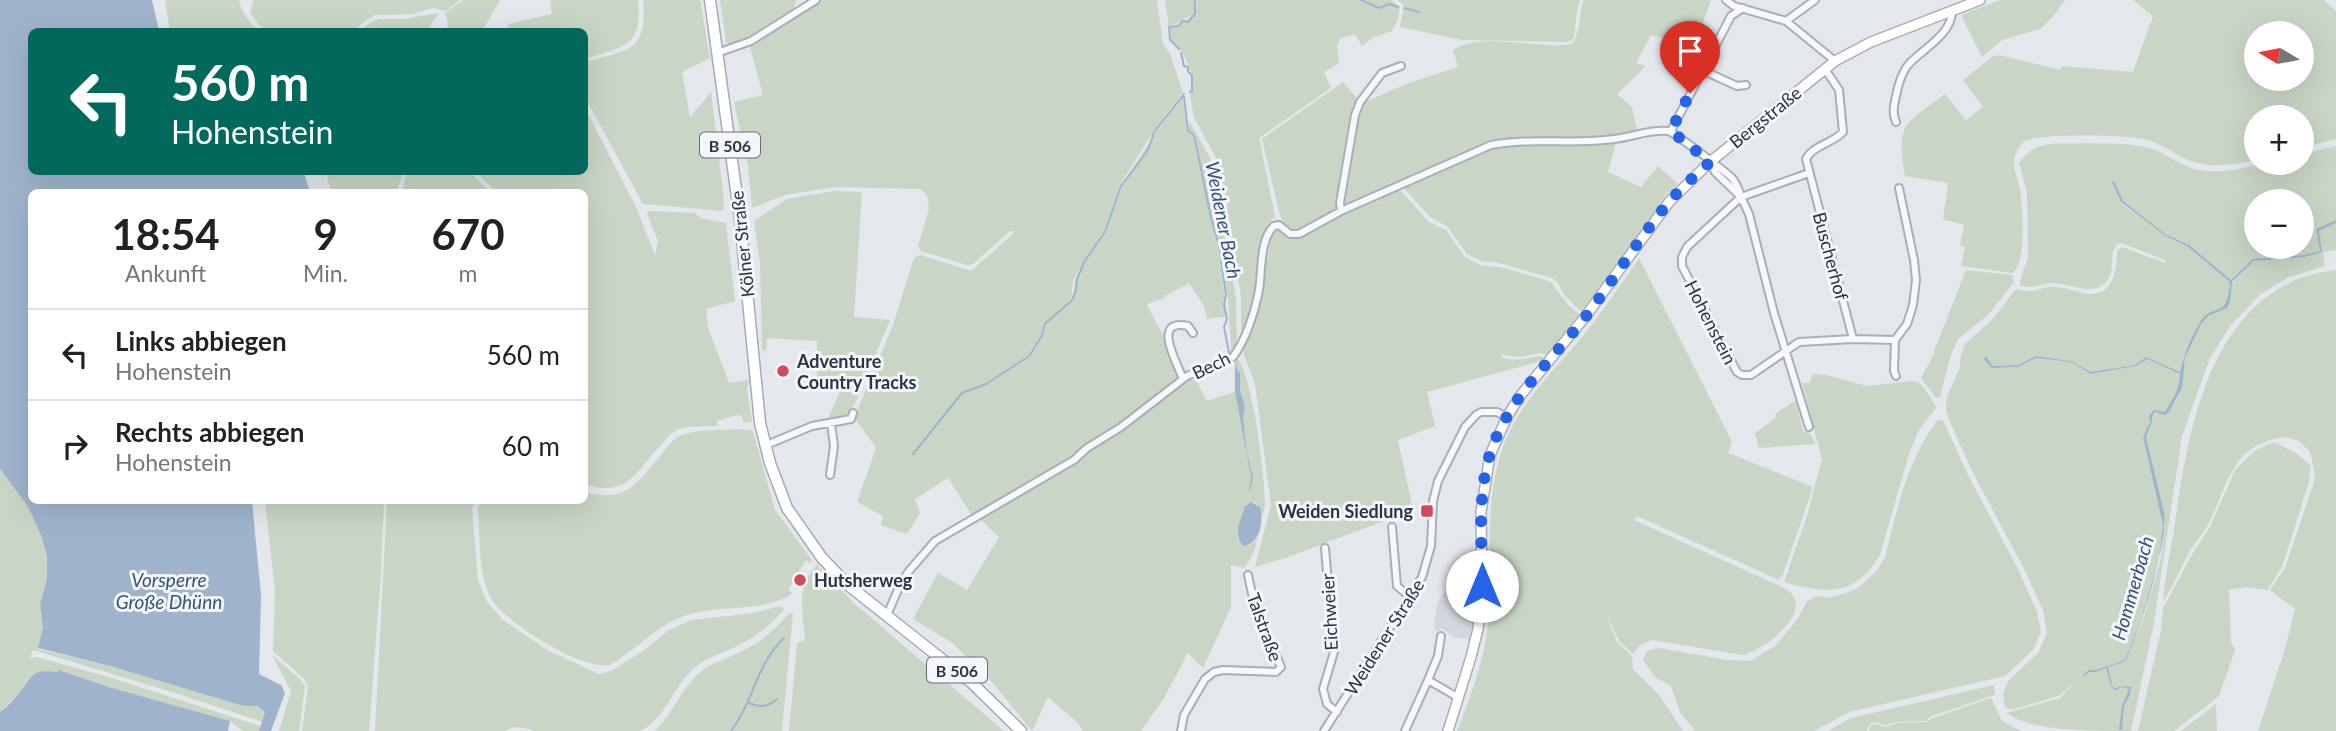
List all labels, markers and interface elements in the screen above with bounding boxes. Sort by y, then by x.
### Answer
pin [1660,21,1720,93]
north arrow [2244,21,2314,91]
map controls [2244,21,2314,259]
icon: arrive [1671,32,1709,70]
text: 560 m [171,53,309,111]
icon: left [56,56,147,147]
street label: Bergstraße [1725,81,1805,153]
button: + [2244,105,2314,175]
text: Hohenstein [171,112,333,151]
road number: B 506 [700,132,760,158]
water label: Weidener Bach [1201,159,1247,281]
button: − [2244,189,2314,259]
street label: Kölner Straße [725,190,759,298]
text: 18:54 [111,209,220,259]
text: 9 [313,209,338,259]
text: 670 [431,209,505,259]
street label: Buscherhof [1809,210,1853,303]
text: Ankunft [125,259,206,287]
text: Min. [303,259,348,287]
text: m [459,259,477,287]
street label: Hohenstein [1680,276,1742,368]
text: Links abbiegen [115,325,287,357]
icon: left [56,336,94,374]
text: 560 m [487,339,560,371]
street label: Bech [1188,346,1234,384]
place label: Adventure Country Tracks [796,350,917,393]
text: Hohenstein [115,357,232,385]
marker: Adventure Country Tracks [775,363,791,379]
text: Rechts abbiegen [115,416,304,448]
icon: right [56,427,94,465]
text: 60 m [502,430,560,462]
text: Hohenstein [115,448,232,476]
place label: Weiden Siedlung [1278,500,1413,522]
marker: Weiden Siedlung [1419,503,1435,519]
water label: Hommerbach [2106,533,2158,643]
position arrow [1445,549,1519,623]
water label: Vorsperre Große Dhünn [116,568,222,613]
place label: Hutsherweg [814,569,913,591]
marker: Hutsherweg [792,572,808,588]
street label: Eichweier [1316,572,1342,651]
street label: Weidener Straße [1340,575,1428,699]
street label: Talstraße [1242,590,1288,664]
road number: B 506 [927,657,987,682]

